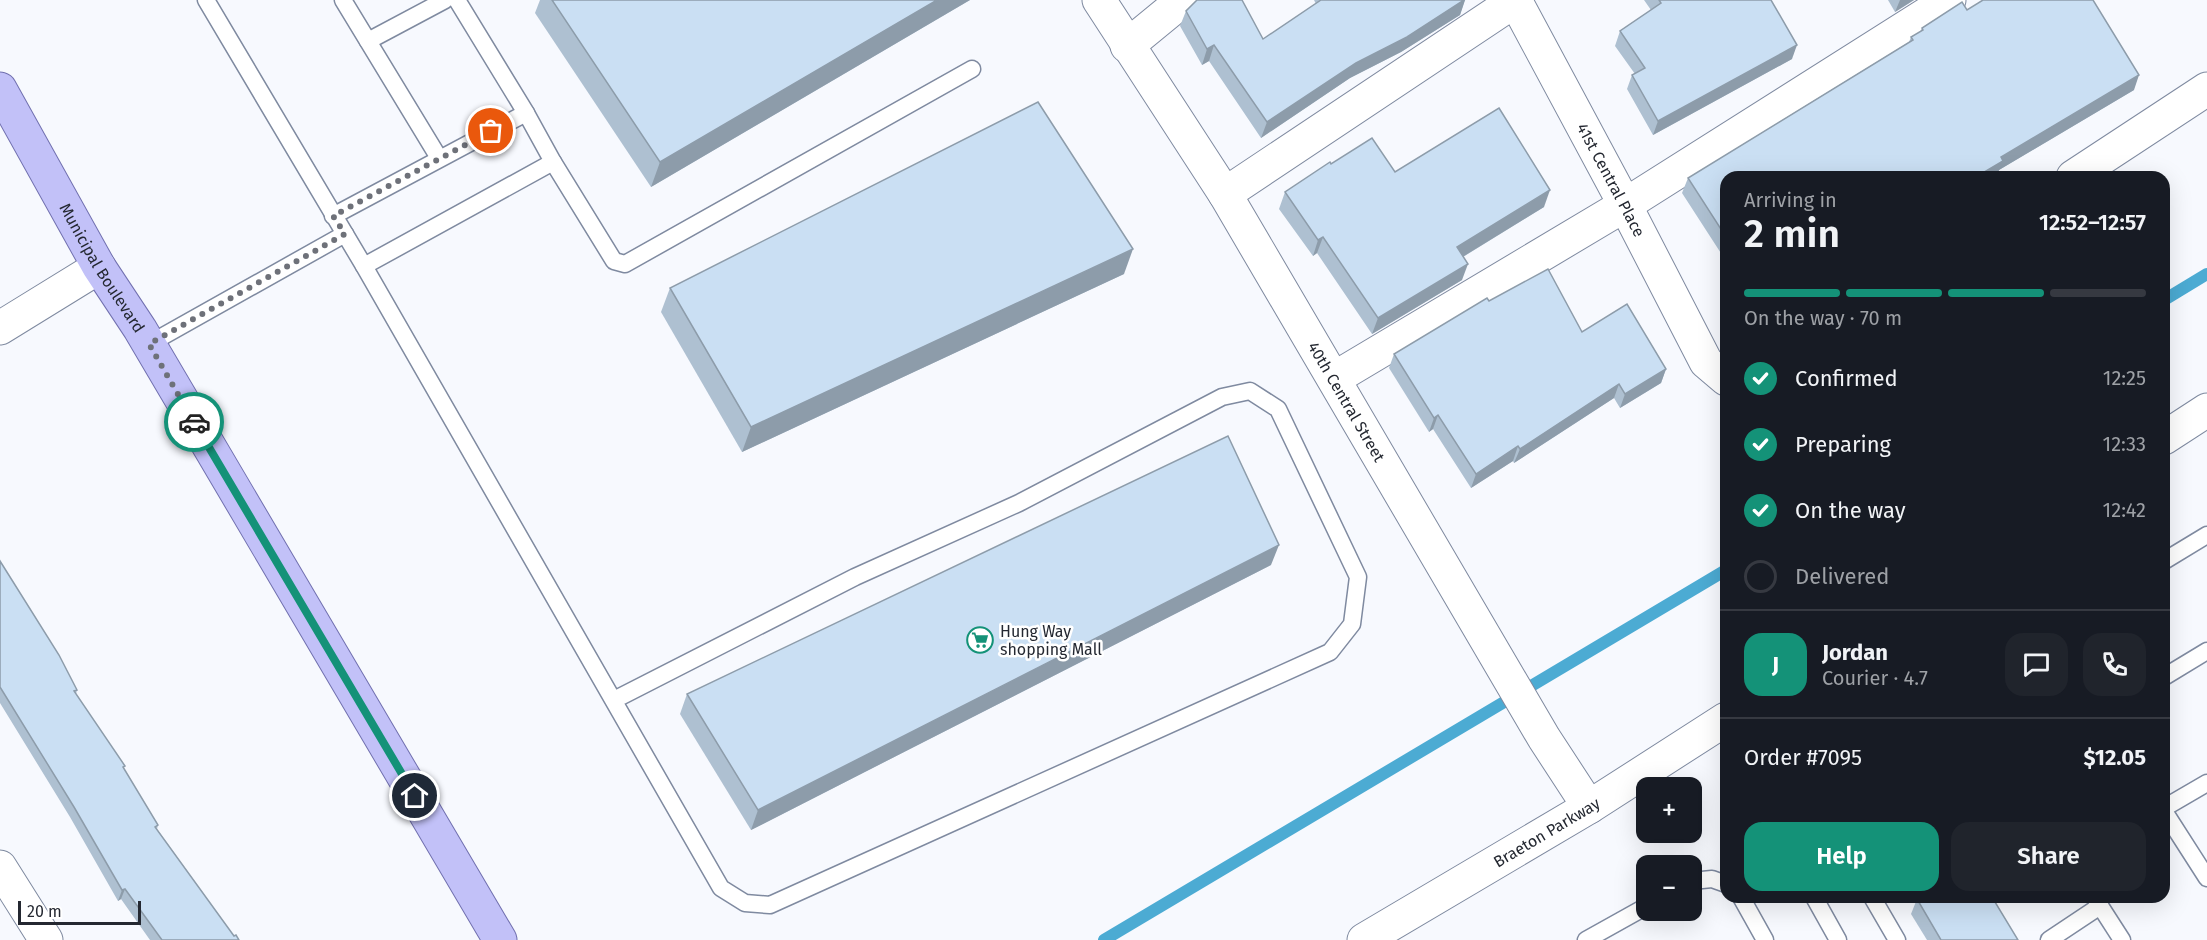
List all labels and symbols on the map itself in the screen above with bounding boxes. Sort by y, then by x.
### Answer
pin [465,105,516,156]
street label: 41st Central Place [1573,120,1649,240]
street label: Municipal Boulevard [55,200,149,336]
street label: 40th Central Street [1304,338,1389,466]
courier [164,392,224,452]
place label: Hung Way shopping Mall [1000,622,1102,659]
supermarket icon: Hung Way shopping Mall [965,625,995,655]
pin [389,770,440,821]
street label: Braeton Parkway [1490,793,1604,871]
scale bar [18,898,141,926]

